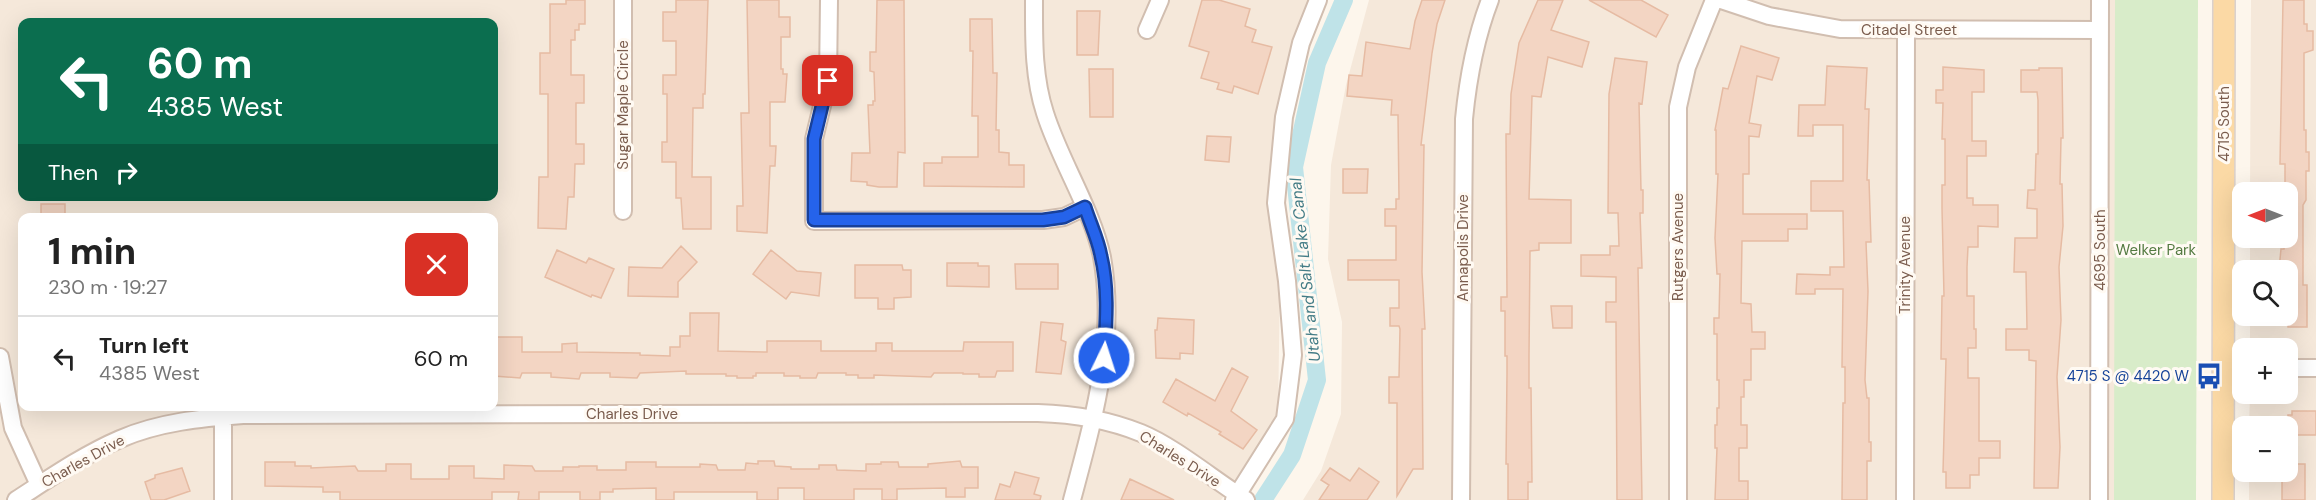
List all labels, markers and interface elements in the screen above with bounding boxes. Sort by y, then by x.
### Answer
street label: Citadel Street [1861,20,1957,40]
text: 60 m [147,36,253,91]
street label: Sugar Maple Circle [613,40,633,170]
icon: left [48,42,126,120]
pin [802,55,853,106]
icon: arrive [811,64,844,97]
street label: 4715 South [2214,86,2234,162]
text: 4385 West [147,89,283,124]
icon: right [110,156,143,189]
text: Then [48,158,98,187]
water label: Utah and Salt Lake Canal [1285,177,1325,363]
north arrow [2232,182,2298,248]
map controls [2232,182,2298,482]
street label: Rutgers Avenue [1668,193,1688,301]
street label: Annapolis Drive [1453,194,1473,302]
street label: 4695 South [2090,209,2110,291]
street label: Trinity Avenue [1895,216,1915,314]
text: 1 min [48,228,136,275]
button: close [405,233,468,296]
park label: Welker Park [2116,240,2197,260]
button: search [2232,260,2298,326]
text: 230 m · 19:27 [48,274,167,300]
position arrow [1072,326,1136,390]
text: Turn left [99,331,189,360]
button: + [2232,338,2298,404]
icon: left [48,342,81,375]
text: 60 m [414,344,468,373]
text: 4385 West [99,360,200,386]
bus stop icon: 4715 S @ 4420 W [2194,361,2224,391]
place label: 4715 S @ 4420 W [2067,366,2189,386]
street label: Charles Drive [586,404,678,424]
button: − [2232,416,2298,482]
street label: Charles Drive [1136,426,1224,492]
street label: Charles Drive [38,430,128,492]

